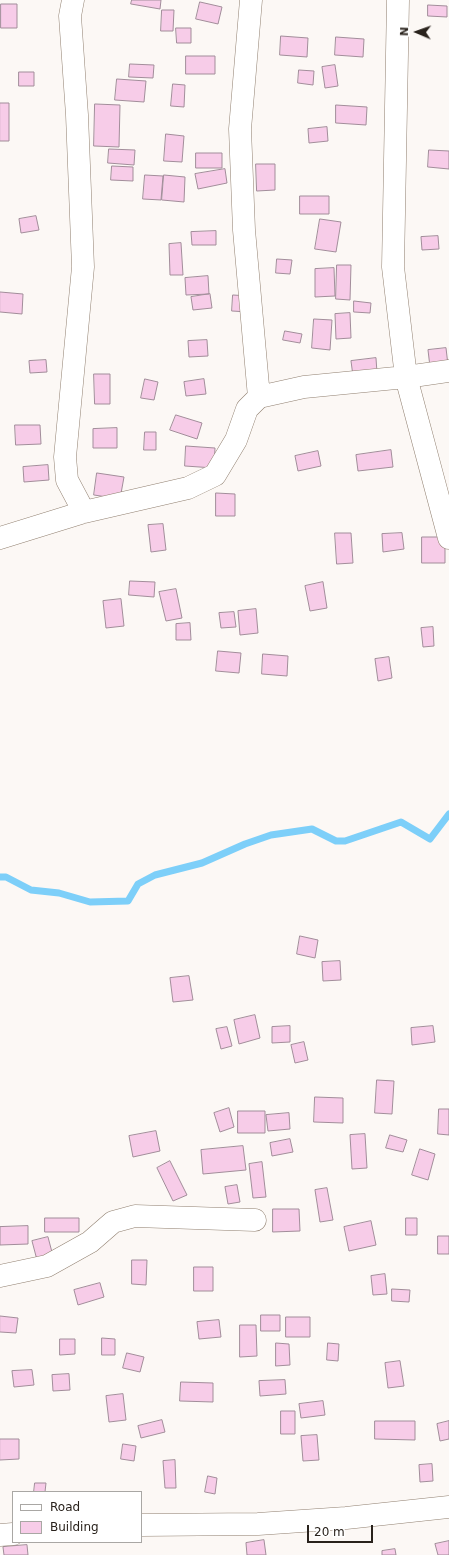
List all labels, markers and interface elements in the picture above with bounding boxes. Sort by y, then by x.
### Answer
north arrow [397,12,437,52]
text: N [398,27,411,36]
legend [12,1491,142,1543]
text: Road [50,1500,80,1514]
scale bar [309,1517,375,1543]
text: Building [50,1520,99,1534]
text: 20 m [314,1525,345,1539]

